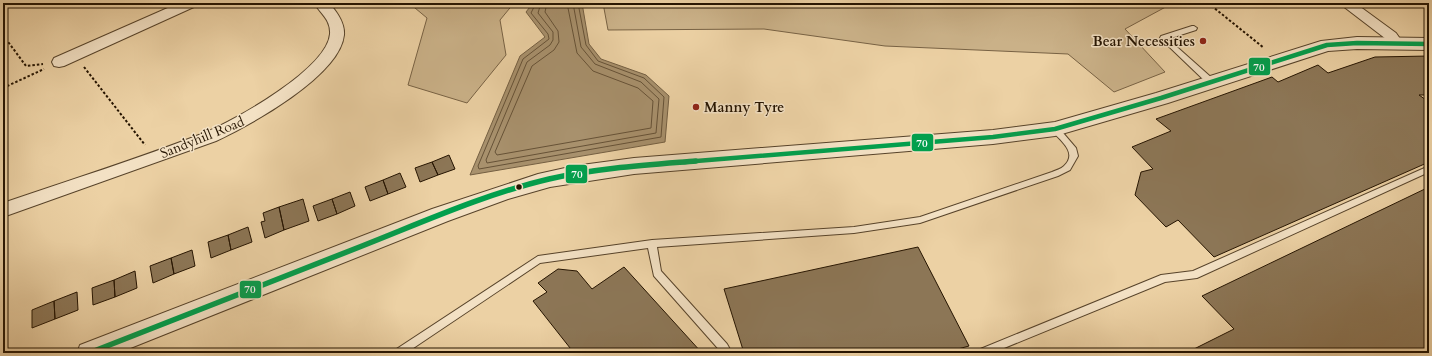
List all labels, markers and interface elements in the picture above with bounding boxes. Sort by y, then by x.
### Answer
place label: Bear Necessities [1093,32,1195,51]
marker: Bear Necessities [1198,36,1208,46]
line badge: 70 [1248,57,1271,76]
text: 70 [1253,60,1265,75]
place label: Manny Tyre [704,98,784,117]
marker: Manny Tyre [691,102,701,112]
street label: Sandyhill Road [157,112,248,163]
line badge: 70 [911,133,934,152]
text: 70 [916,136,928,151]
line badge: 70 [565,164,588,184]
text: 70 [571,167,583,182]
unlabelled marker [514,182,524,192]
line badge: 70 [239,280,262,299]
text: 70 [244,282,256,297]

